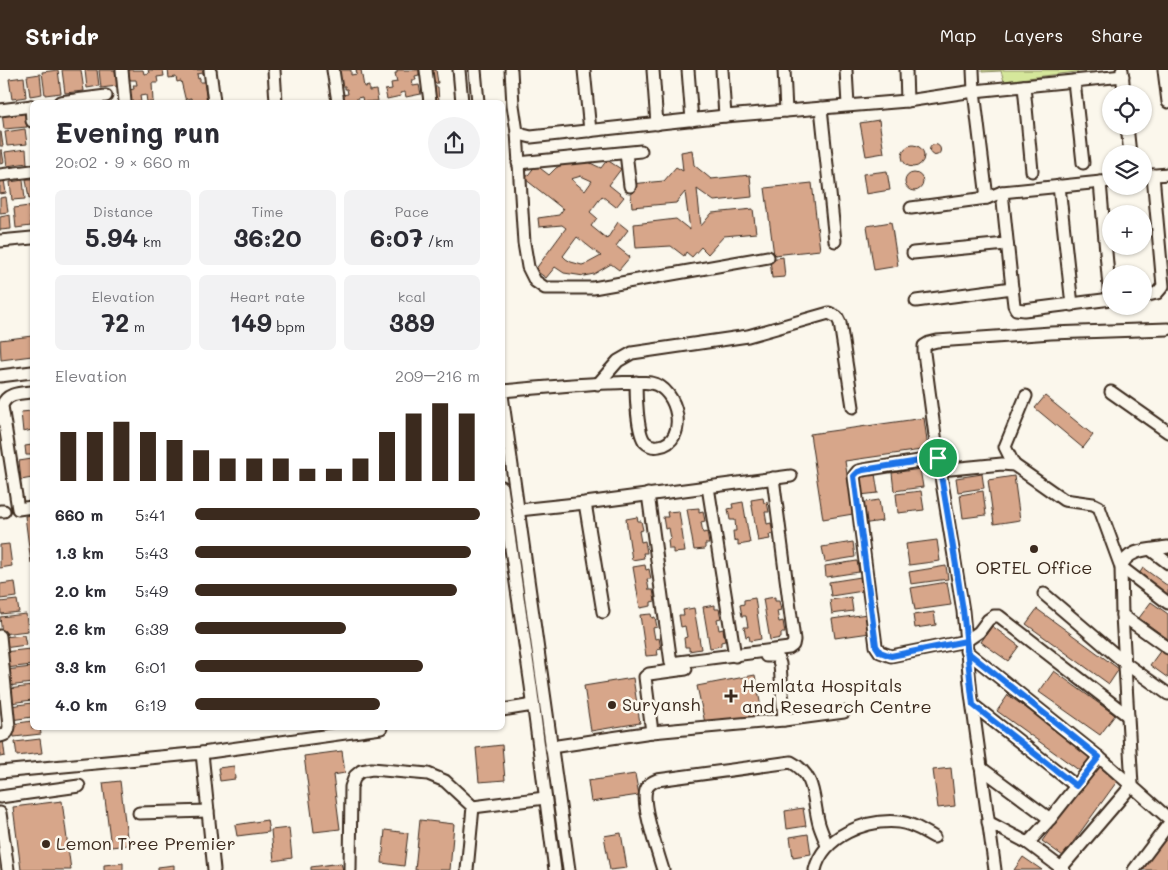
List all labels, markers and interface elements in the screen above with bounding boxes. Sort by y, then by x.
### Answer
text: Stridr [25,20,99,51]
text: Map [940,23,976,47]
text: Layers [1004,23,1063,47]
text: Share [1091,23,1143,47]
map controls [1102,85,1152,315]
button: locate [1102,85,1152,135]
text: Evening run [55,114,220,150]
button: share [428,117,480,169]
button: layers [1102,145,1152,195]
text: 20:02 · 9 × 660 m [55,151,190,172]
text: Distance [93,202,153,221]
text: Time [252,202,283,221]
text: Pace [395,202,429,221]
button: + [1102,205,1152,255]
text: 5.94 [85,221,138,253]
text: 36:20 [233,221,302,253]
text: 6:07 [370,221,423,253]
text: km [138,232,161,251]
text: /km [423,232,454,251]
button: − [1102,265,1152,315]
text: Elevation [92,287,155,306]
text: Heart rate [230,287,305,306]
text: kcal [398,287,426,306]
text: 72 [101,306,129,338]
text: 149 [230,306,272,338]
text: 389 [389,306,435,338]
text: m [129,317,145,336]
text: bpm [272,317,305,336]
text: Elevation [55,365,127,386]
text: 209–216 m [395,365,480,386]
pin [917,437,959,479]
icon: arrive [924,444,952,472]
text: 660 m [55,504,103,525]
text: 5:41 [135,504,166,525]
text: 1.3 km [55,542,104,563]
text: 5:43 [135,542,168,563]
marker: ORTEL Office [1028,543,1040,555]
place label: ORTEL Office [976,555,1092,579]
text: 2.0 km [55,580,106,601]
text: 5:49 [135,580,168,601]
text: 2.6 km [55,618,106,639]
text: 6:39 [135,618,168,639]
text: 3.3 km [55,656,106,677]
text: 6:01 [135,656,167,677]
place label: Hemlata Hospitals and Research Centre [742,673,932,718]
marker: Hemlata Hospitals and Research Centre [724,689,738,703]
place label: Suryansh [622,692,701,716]
text: 4.0 km [55,694,107,715]
text: 6:19 [135,694,166,715]
marker: Suryansh [606,699,618,711]
place label: Lemon Tree Premier [56,831,236,855]
marker: Lemon Tree Premier [40,838,52,850]

